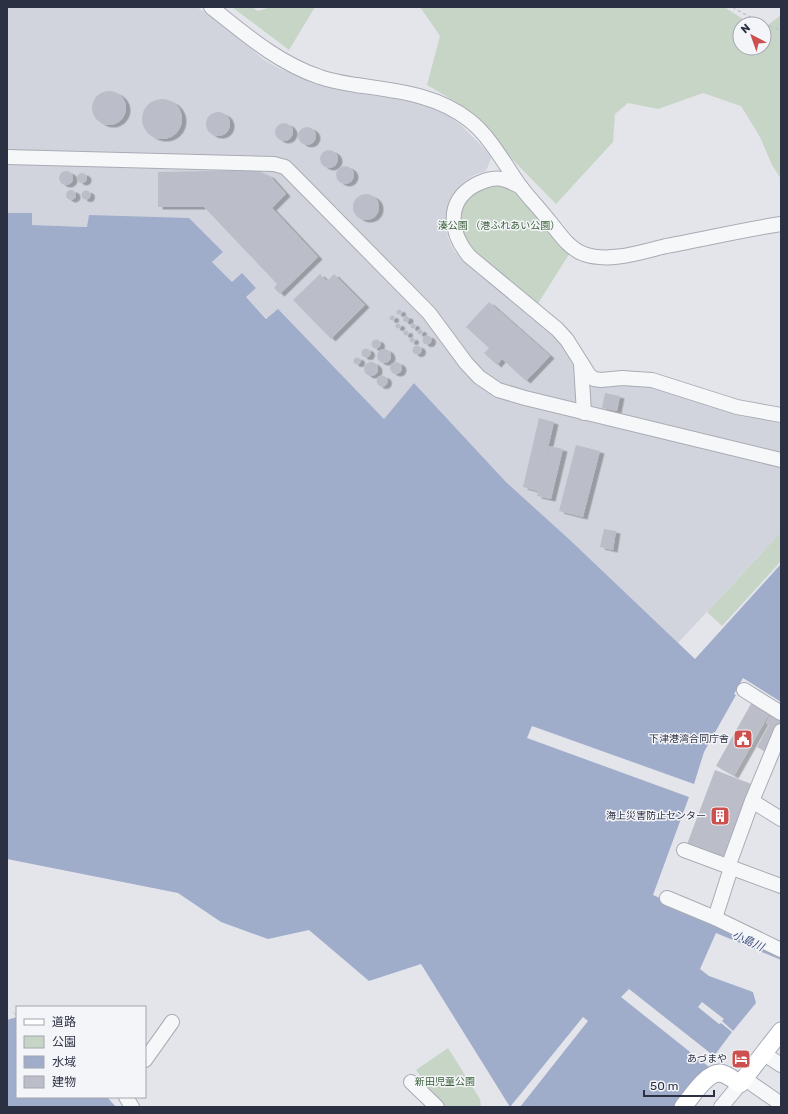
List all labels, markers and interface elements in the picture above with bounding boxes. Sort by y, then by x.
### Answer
north arrow [732,16,772,56]
text: N [739,21,753,36]
park label: 湊公園 （港ふれあい公園） [438,220,560,232]
public building icon: 下津港湾合同庁舎 [732,728,754,750]
place label: 下津港湾合同庁舎 [649,733,729,745]
building icon: 海上災害防止センター [709,805,731,827]
place label: 海上災害防止センター [606,810,706,822]
water label: 小島川 [730,928,767,954]
legend [16,1006,146,1098]
text: 道路 [52,1015,76,1029]
text: 公園 [52,1035,76,1049]
hotel icon: あづまや [730,1048,752,1070]
place label: あづまや [687,1053,727,1065]
text: 水域 [52,1055,76,1069]
scale bar [644,1072,714,1098]
text: 建物 [52,1075,76,1089]
park label: 新田児童公園 [415,1076,475,1088]
text: 50 m [650,1079,678,1093]

